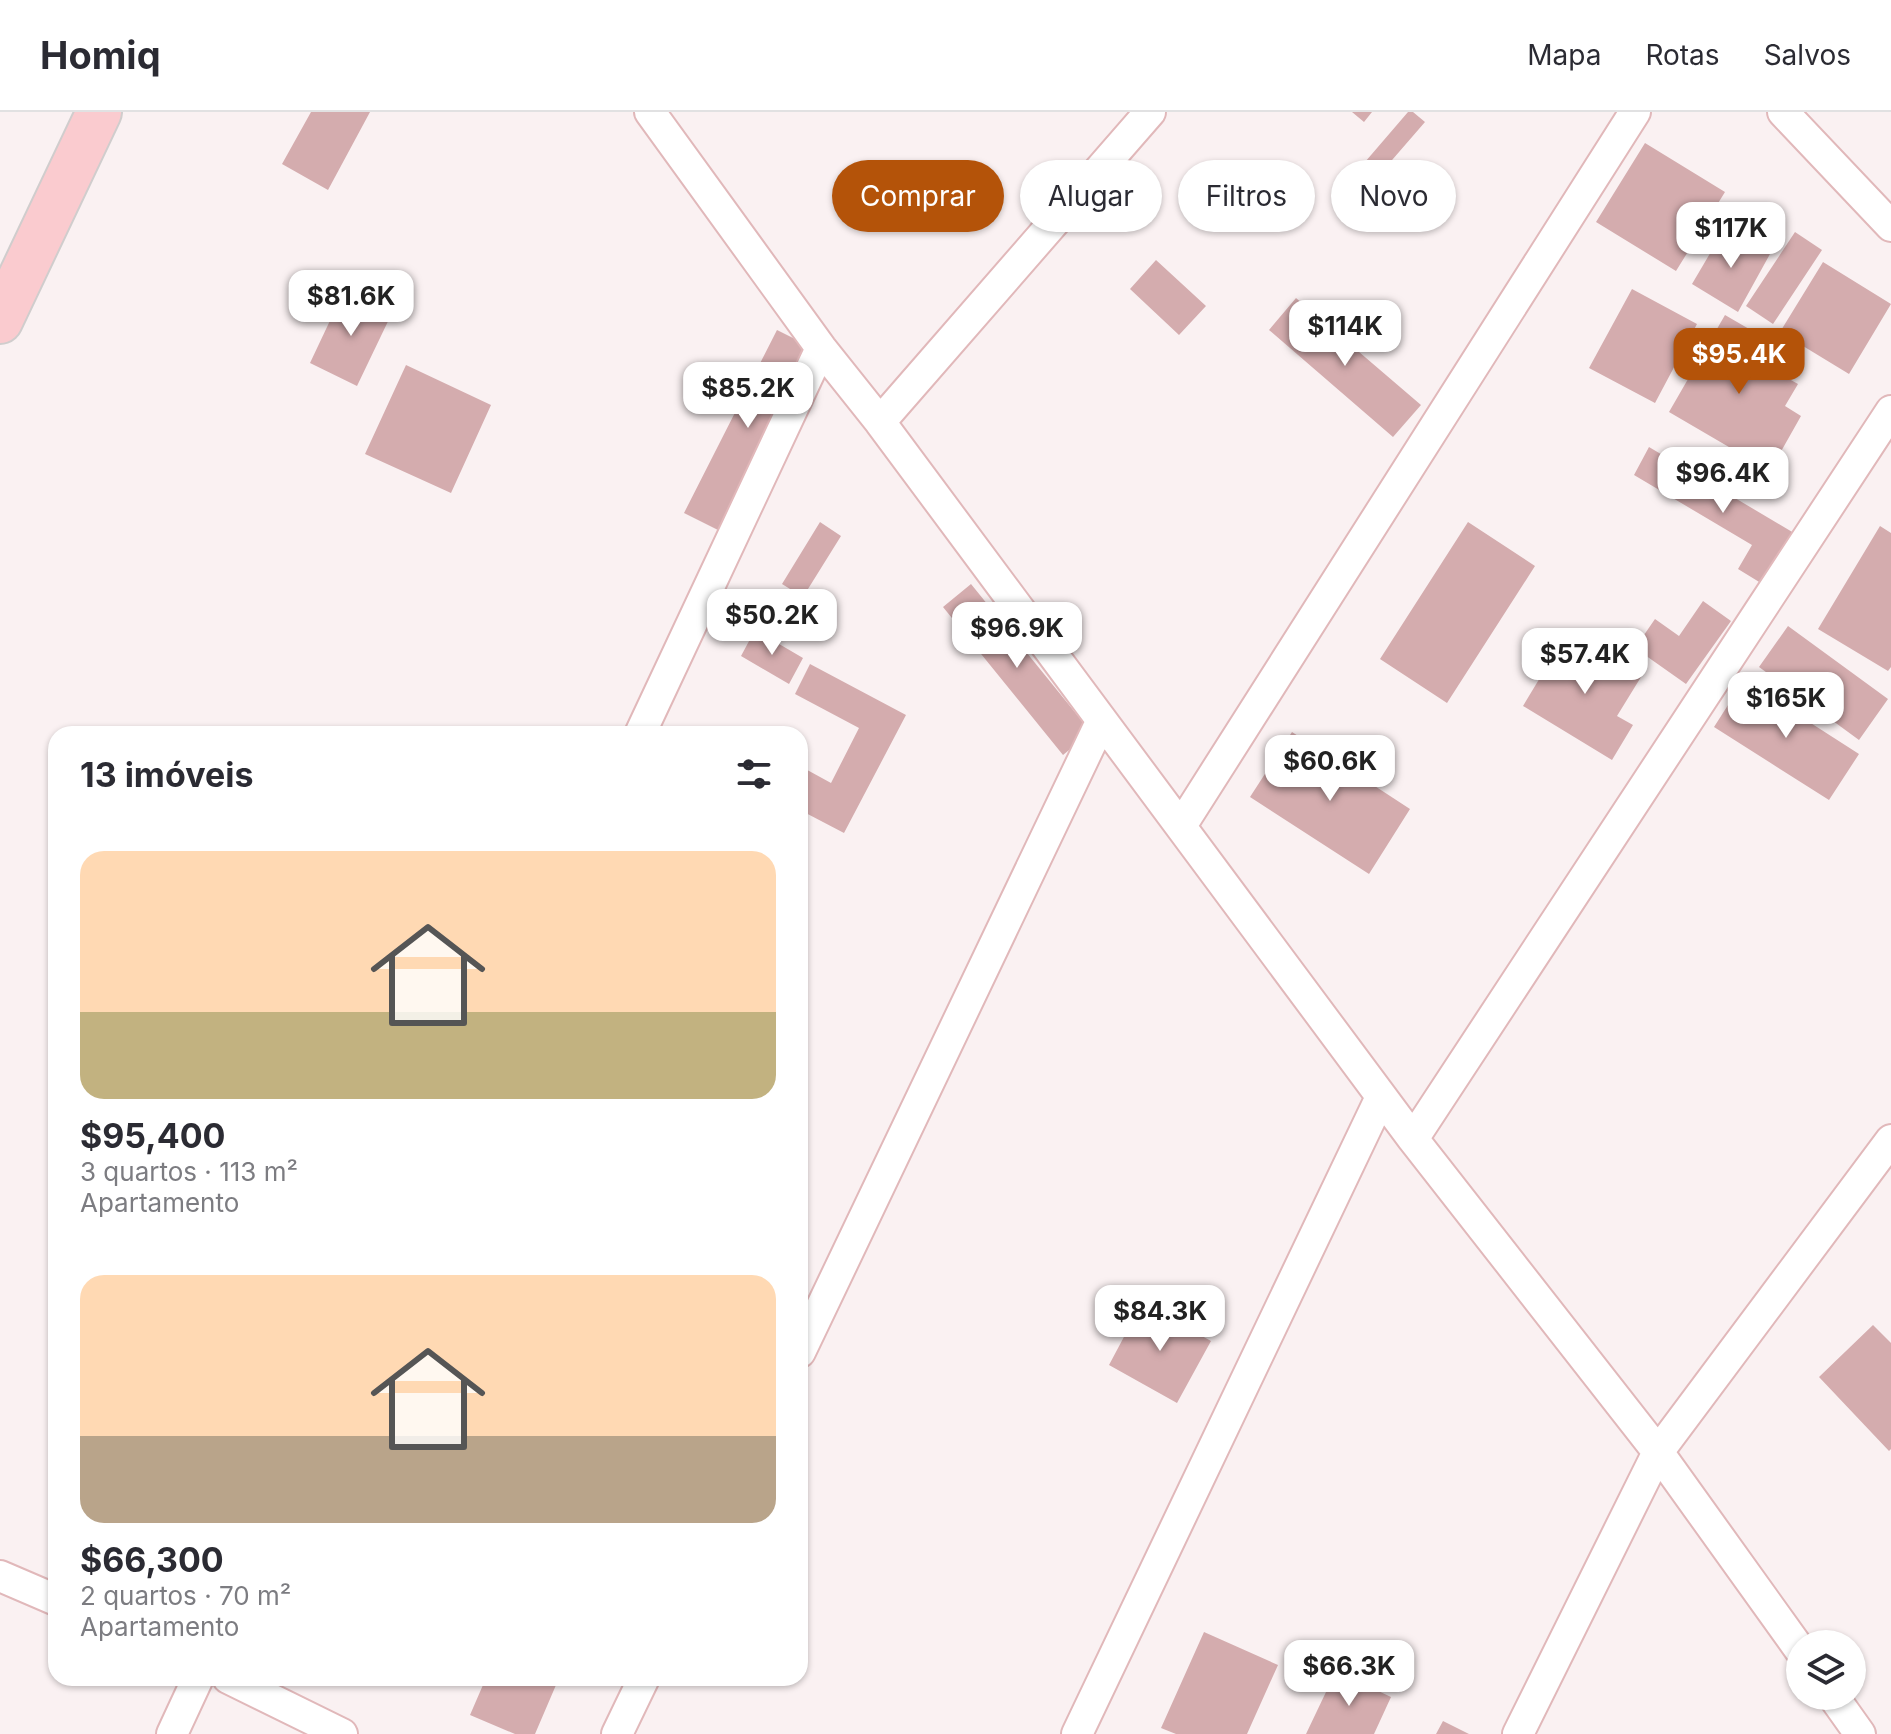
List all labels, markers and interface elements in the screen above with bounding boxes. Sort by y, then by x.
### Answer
text: Homiq [40,32,161,78]
text: Mapa [1527,38,1601,72]
text: Rotas [1645,38,1720,72]
text: Salvos [1764,38,1851,72]
chip: Comprar [832,160,1004,232]
chip: Alugar [1020,160,1162,232]
chip: Filtros [1178,160,1315,232]
chip: Novo [1331,160,1456,232]
pin: $117K [1675,202,1787,270]
text: $117K [1694,212,1768,243]
pin: $81.6K [286,270,416,338]
text: $81.6K [307,280,395,311]
pin: $114K [1289,300,1401,368]
text: $114K [1307,310,1383,341]
pin: $95.4K [1674,328,1804,396]
text: $95.4K [1692,338,1786,369]
pin: $85.2K [683,362,813,430]
text: $85.2K [701,372,795,403]
pin: $96.4K [1658,447,1788,515]
text: $96.4K [1676,457,1771,488]
pin: $50.2K [707,589,837,657]
text: $50.2K [725,599,819,630]
pin: $96.9K [952,602,1082,670]
text: $96.9K [970,612,1064,643]
pin: $57.4K [1520,628,1650,696]
text: $57.4K [1540,638,1630,669]
pin: $165K [1730,672,1842,740]
text: $165K [1746,682,1826,713]
pin: $60.6K [1265,735,1395,803]
text: $60.6K [1283,745,1377,776]
icon: filters [732,752,776,796]
text: 13 imóveis [80,754,253,795]
icon: home [356,903,500,1047]
text: $95,400 [80,1115,226,1156]
text: 3 quartos · 113 m² [80,1156,298,1187]
text: Apartamento [80,1187,239,1218]
pin: $84.3K [1095,1285,1225,1353]
text: $84.3K [1113,1295,1207,1326]
icon: home [356,1327,500,1471]
text: $66,300 [80,1539,224,1580]
text: 2 quartos · 70 m² [80,1580,291,1611]
text: Apartamento [80,1611,239,1642]
map controls [1786,1630,1866,1710]
button: layers [1786,1630,1866,1710]
pin: $66.3K [1284,1640,1414,1708]
text: $66.3K [1302,1650,1396,1681]

